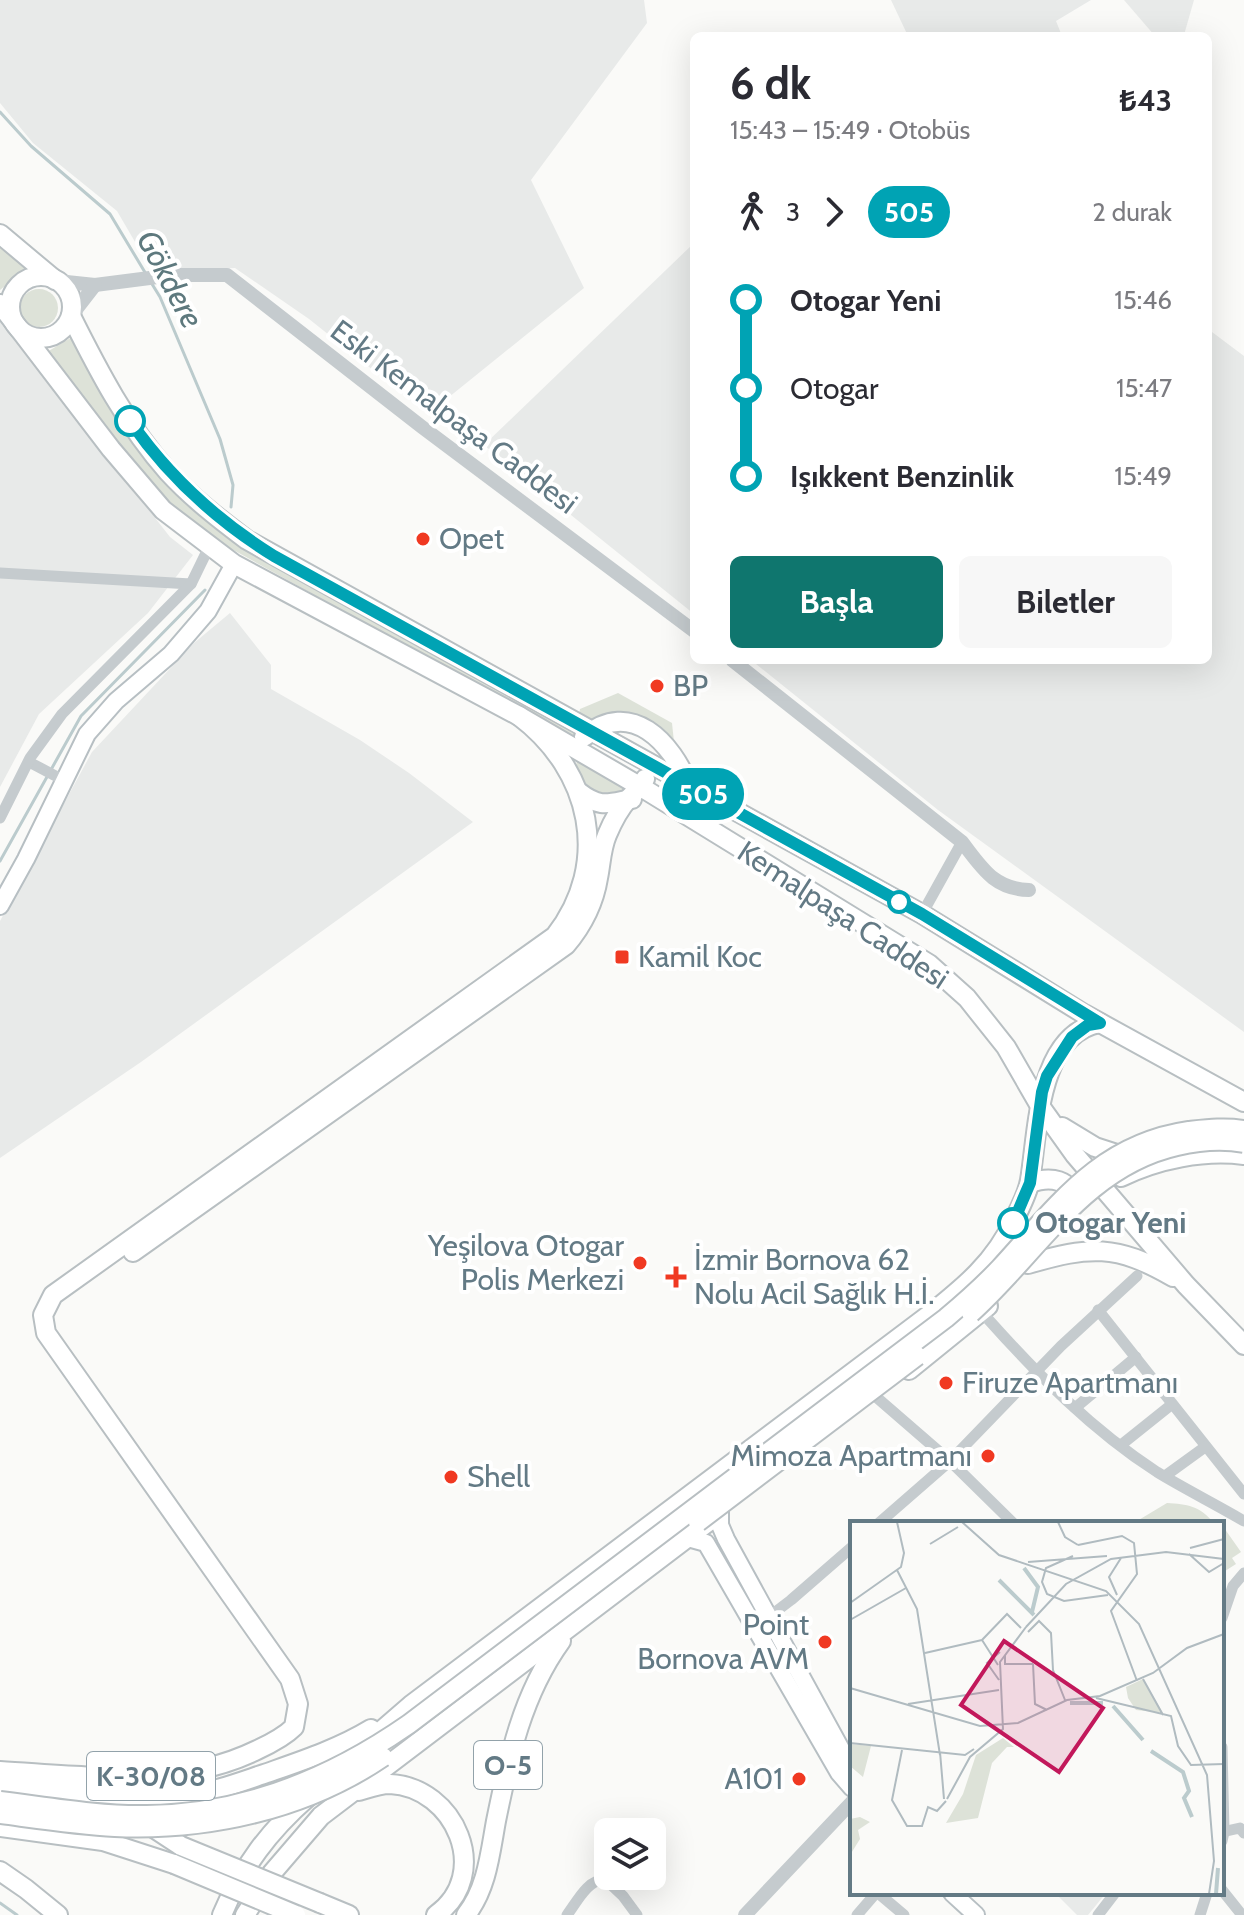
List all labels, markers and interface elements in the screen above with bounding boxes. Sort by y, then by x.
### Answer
text: 6 dk [730,57,811,110]
text: ₺43 [1119,82,1172,119]
text: 15:43 – 15:49 · Otobüs [730,114,970,146]
icon: walk [730,190,774,234]
icon: forward [812,190,856,234]
text: 505 [884,195,934,229]
text: 3 [786,196,800,228]
text: 2 durak [1092,196,1172,228]
water label: Gökdere [129,223,212,334]
text: Otogar Yeni [790,282,942,319]
text: 15:46 [1114,284,1172,316]
street label: Eski Kemalpaşa Caddesi [324,312,585,522]
text: Otogar [790,370,878,407]
text: 15:47 [1116,372,1172,404]
unlabelled marker [115,406,145,436]
text: Işıkkent Benzinlik [790,458,1014,495]
text: 15:49 [1114,460,1172,492]
place label: Opet [439,520,504,557]
marker: Opet [414,530,432,548]
button: Başla [730,556,943,648]
button: Biletler [959,556,1172,648]
place label: BP [673,667,708,704]
marker: BP [648,677,666,695]
line badge: 505 [657,768,749,820]
text: 505 [678,777,728,811]
street label: Kemalpaşa Caddesi [731,833,956,997]
unlabelled marker [888,891,910,913]
place label: Kamil Koc [638,938,762,975]
marker: Kamil Koc [613,948,631,966]
place label: Otogar Yeni [1035,1204,1187,1241]
marker: Otogar Yeni [998,1208,1028,1238]
place label: Yeşilova Otogar Polis Merkezi [427,1227,625,1298]
place label: İzmir Bornova 62 Nolu Acil Sağlık H.İ. [694,1241,935,1312]
marker: Yeşilova Otogar Polis Merkezi [631,1254,649,1272]
marker: İzmir Bornova 62 Nolu Acil Sağlık H.İ. [665,1266,687,1288]
place label: Firuze Apartmanı [962,1364,1178,1401]
marker: Firuze Apartmanı [937,1374,955,1392]
place label: Mimoza Apartmanı [730,1437,972,1474]
marker: Mimoza Apartmanı [979,1447,997,1465]
place label: Shell [467,1458,530,1495]
marker: Shell [442,1468,460,1486]
inset map [850,1521,1224,1895]
place label: Point Bornova AVM [637,1606,809,1677]
marker: Point Bornova AVM [816,1633,834,1651]
road number: O-5 [474,1741,542,1789]
road number: K-30/08 [87,1752,215,1800]
place label: A101 [725,1760,783,1797]
marker: A101 [790,1770,808,1788]
map controls [594,1818,666,1890]
button: layers [594,1818,666,1890]

